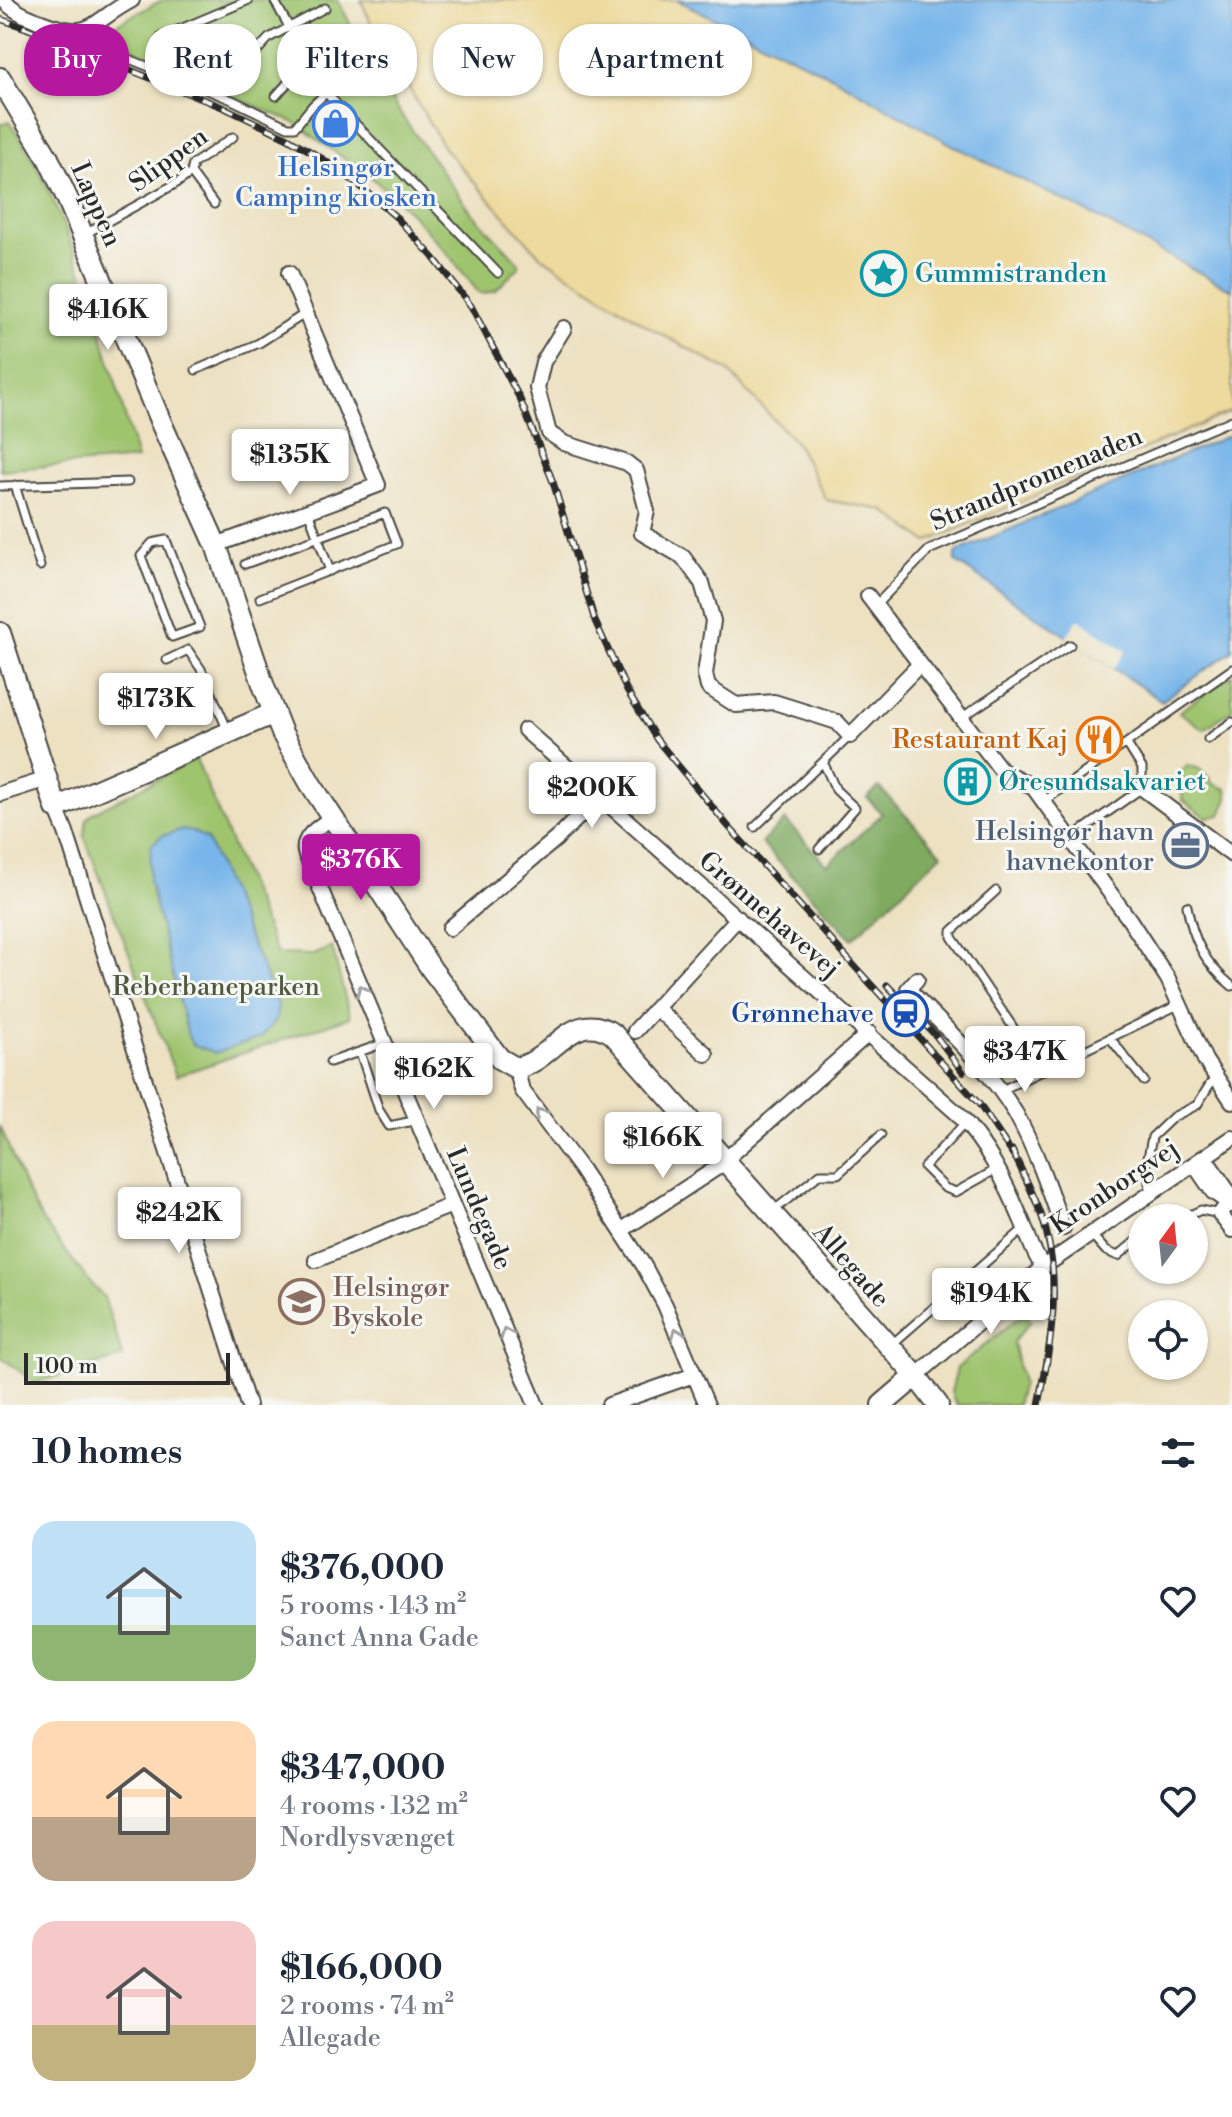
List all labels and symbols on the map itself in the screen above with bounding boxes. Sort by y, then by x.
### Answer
shop icon: Helsingør Camping kiosken [312,100,360,148]
street label: Slippen [123,120,214,199]
place label: Helsingør Camping kiosken [235,152,437,214]
street label: Lappen [63,157,129,252]
place icon: Gummistranden [860,249,908,297]
place label: Gummistranden [915,258,1107,290]
pin: $416K [52,284,164,352]
street label: Strandpromenaden [926,420,1147,538]
pin: $135K [234,429,346,497]
pin: $173K [100,673,212,741]
restaurant icon: Restaurant Kaj [1075,715,1123,763]
place label: Restaurant Kaj [892,724,1068,756]
building icon: Øresundsakvariet [944,757,992,805]
pin: $200K [536,762,648,830]
place label: Øresundsakvariet [999,766,1206,798]
place label: Helsingør havn havnekontor [975,816,1154,878]
office icon: Helsingør havn havnekontor [1161,822,1209,870]
pin: $376K [305,834,417,902]
street label: Grønnehavevej [692,845,847,985]
park label: Reberbaneparken [112,971,320,1003]
one-way arrow [356,984,372,998]
station icon: Grønnehave [881,989,929,1037]
place label: Grønnehave [731,998,874,1030]
pin: $347K [969,1026,1081,1094]
pin: $162K [378,1043,490,1111]
one-way arrow [535,1108,549,1122]
pin: $166K [607,1112,719,1180]
street label: Kronborgvej [1044,1132,1185,1242]
street label: Lundegade [439,1142,519,1274]
pin: $242K [123,1187,235,1255]
north arrow [1128,1204,1208,1284]
street label: Allegade [805,1216,896,1314]
pin: $194K [935,1268,1047,1336]
place label: Helsingør Byskole [332,1272,449,1334]
school or university icon: Helsingør Byskole [278,1278,326,1326]
one-way arrow [499,1327,516,1341]
one-way arrow [670,1327,687,1341]
scale bar [24,1349,230,1385]

